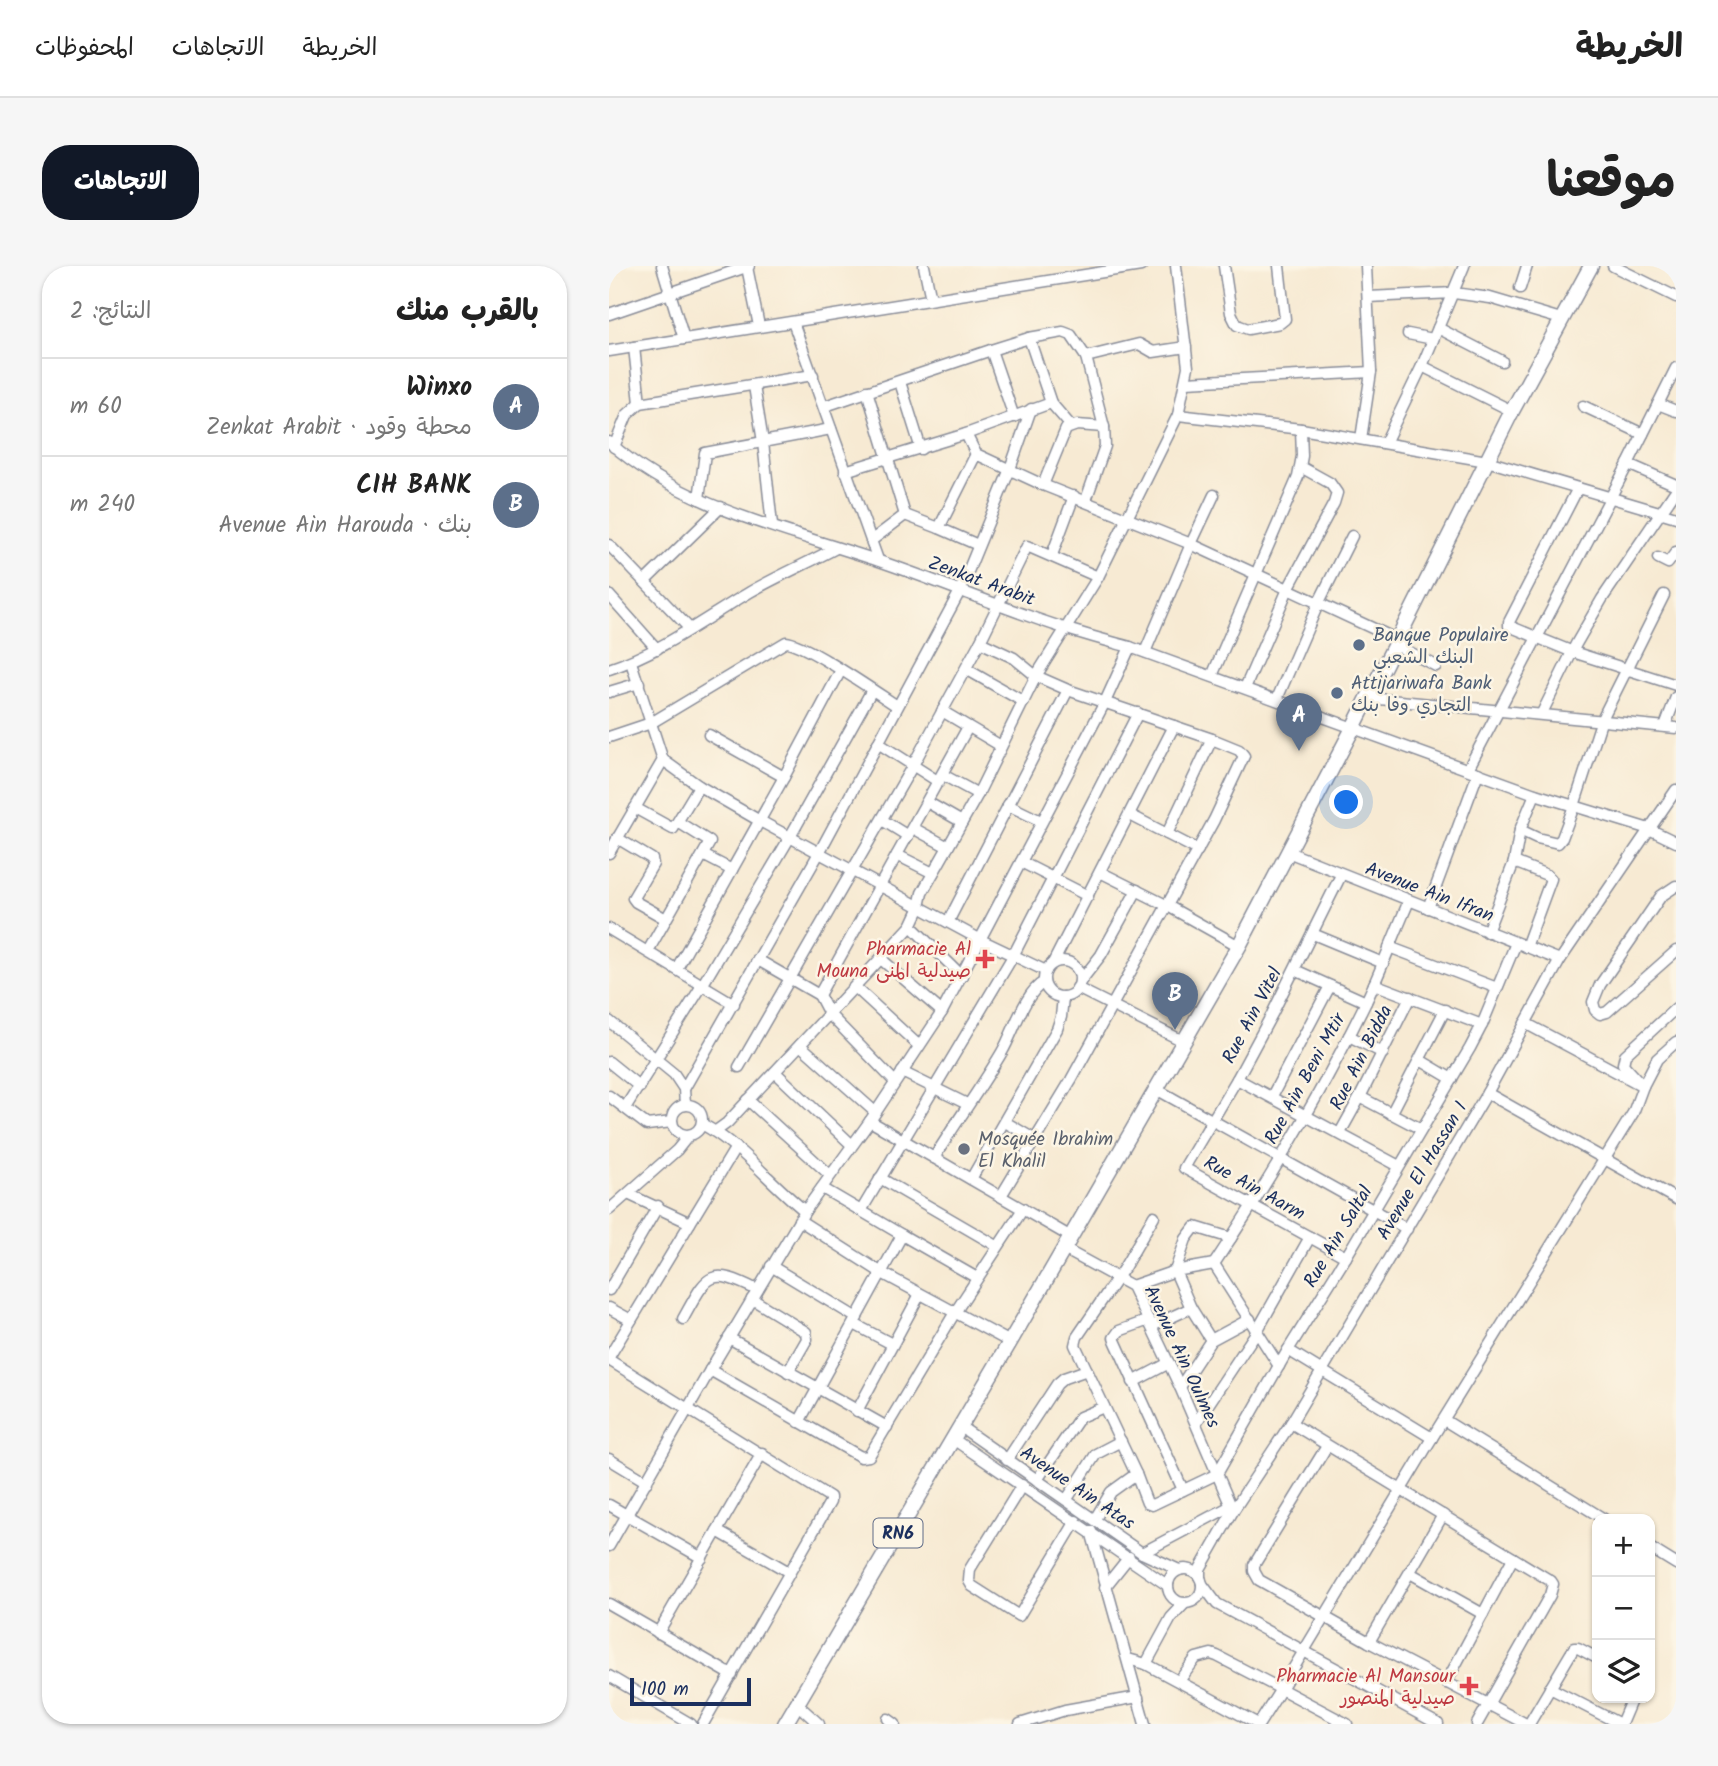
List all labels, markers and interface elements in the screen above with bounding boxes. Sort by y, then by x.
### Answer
text: الخريطة [1576,22,1683,75]
text: المحفوظات [35,29,134,68]
text: الاتجاهات [172,29,265,68]
text: الخريطة [303,29,377,68]
text: موقعنا [1546,144,1676,222]
button: الاتجاهات [42,145,199,220]
text: بالقرب منك [396,288,539,336]
text: النتائج: 2 [70,294,151,330]
text: Winxo [406,367,472,409]
text: 60 m [70,389,122,425]
text: A [509,389,523,425]
text: محطة وقود · Zenkat Arabit [206,410,472,446]
text: CIH BANK [356,465,472,507]
text: 240 m [70,487,135,523]
text: B [509,487,523,523]
text: بنك · Avenue Ain Harouda [218,508,472,544]
street label: Zenkat Arabit [924,549,1040,615]
place label: Banque Populaire البنك الشعبي [1373,621,1509,673]
marker: Banque Populaire البنك الشعبي [1351,637,1367,653]
place label: Attijariwafa Bank التجاري وفا بنك [1351,669,1492,721]
marker: Attijariwafa Bank التجاري وفا بنك [1329,685,1345,701]
pin: A [1276,693,1322,751]
your location [1329,785,1363,819]
street label: Avenue Ain Ifran [1361,855,1498,931]
place label: Pharmacie Al Mouna صيدلية المنى [817,935,971,987]
marker: Pharmacie Al Mouna صيدلية المنى [977,951,993,967]
street label: Rue Ain Vitel [1215,962,1291,1070]
pin: B [1152,972,1198,1030]
street label: Rue Ain Bidda [1322,1000,1401,1116]
street label: Rue Ain Beni Mtir [1257,1006,1355,1150]
street label: Avenue El Hassan I [1369,1096,1476,1246]
place label: Mosquée Ibrahim El Khalil [978,1125,1113,1177]
marker: Mosquée Ibrahim El Khalil [956,1141,972,1157]
street label: Rue Ain Aarm [1198,1148,1310,1229]
street label: Rue Ain Saltal [1296,1180,1381,1294]
street label: Avenue Ain Oulmes [1135,1280,1227,1433]
street label: Avenue Ain Atas [1013,1439,1141,1538]
map controls [1592,1514,1655,1703]
button: + [1592,1514,1655,1577]
road number: RN6 [873,1518,923,1548]
button: − [1592,1577,1655,1640]
button: layers [1592,1640,1655,1703]
place label: Pharmacie Al Mansour صيدلية المنصور [1276,1662,1457,1714]
scale bar [630,1675,751,1707]
text: 100 m [641,1675,689,1705]
marker: Pharmacie Al Mansour صيدلية المنصور [1461,1678,1477,1694]

